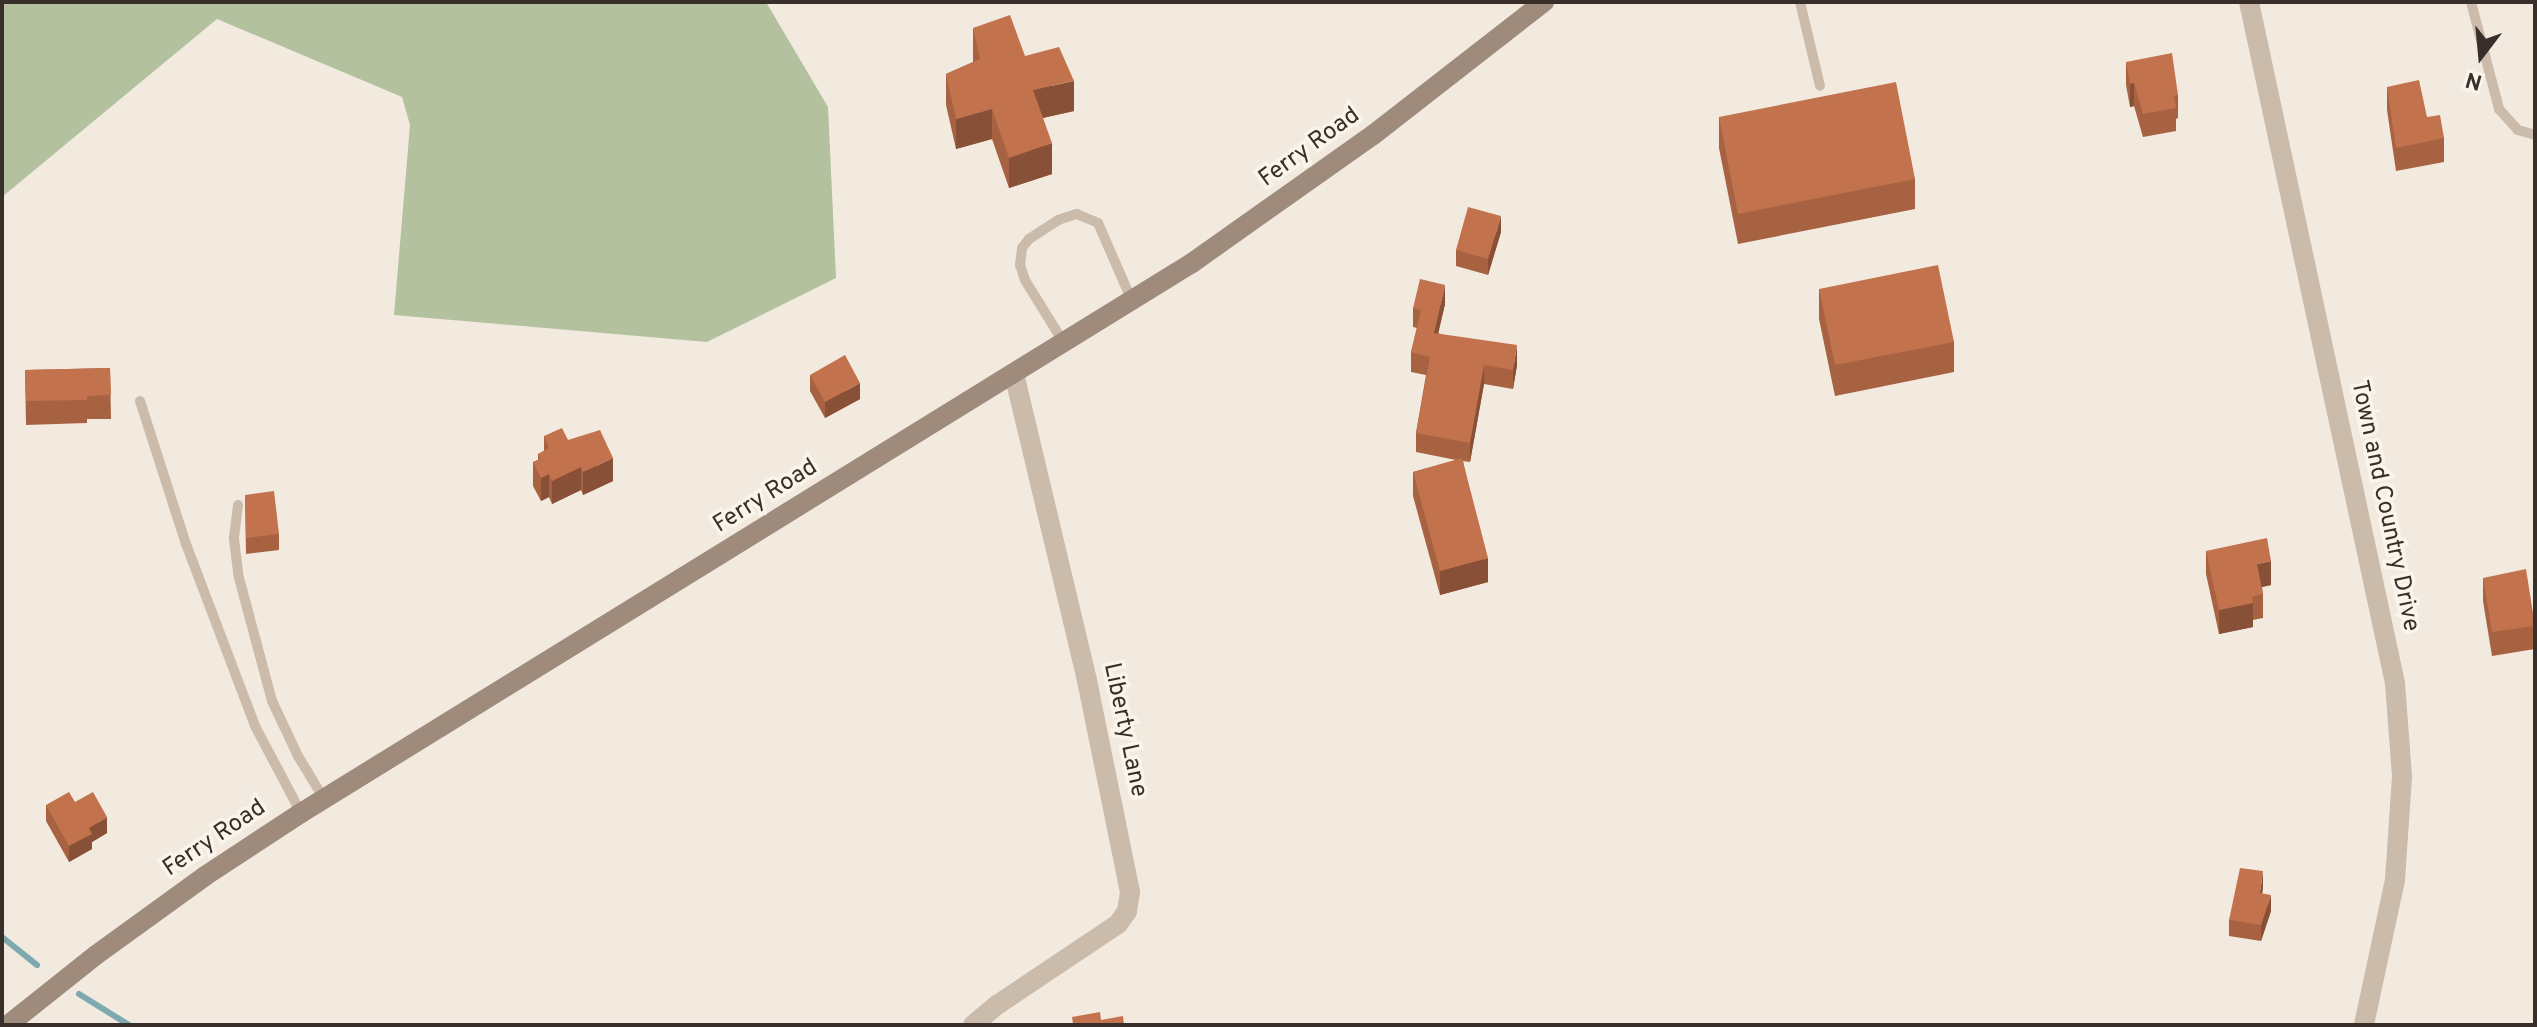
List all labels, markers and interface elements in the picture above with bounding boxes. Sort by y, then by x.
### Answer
north arrow [2441,16,2521,96]
text: N [2463,64,2486,95]
street label: Ferry Road [1254,102,1366,194]
street label: Town and Country Drive [2343,378,2425,634]
street label: Ferry Road [709,454,823,540]
street label: Liberty Lane [1096,660,1152,800]
street label: Ferry Road [158,794,272,884]

